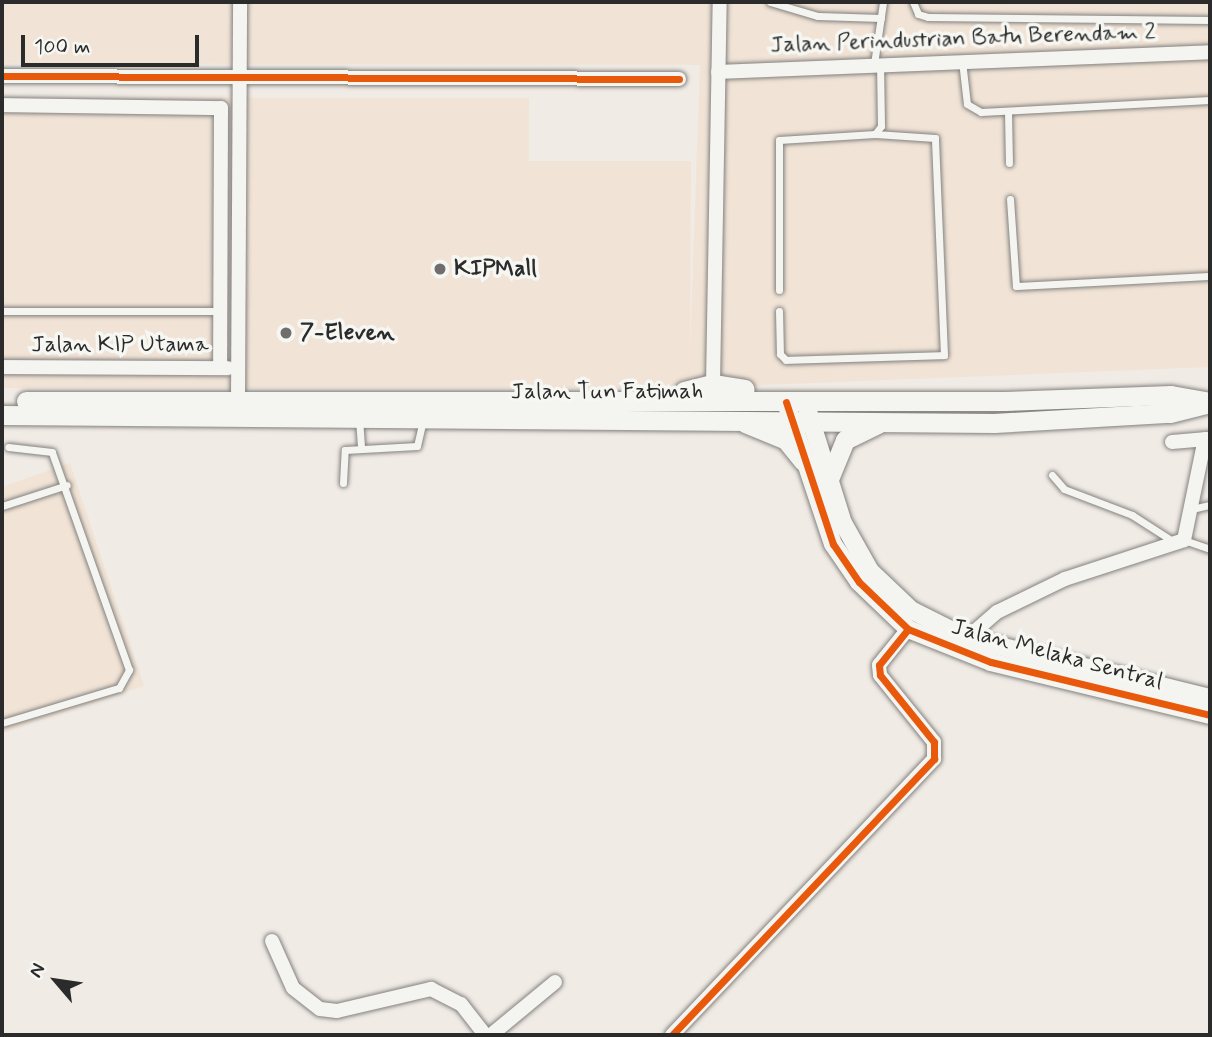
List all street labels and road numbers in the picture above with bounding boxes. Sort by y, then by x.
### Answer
street label: Jalan Perindustrian Batu Berendam 2 [769,18,1157,60]
street label: Jalan KIP Utama [26,331,214,359]
street label: Jalan Tun Fatimah [514,378,700,406]
street label: Jalan Melaka Sentral [947,613,1167,697]

